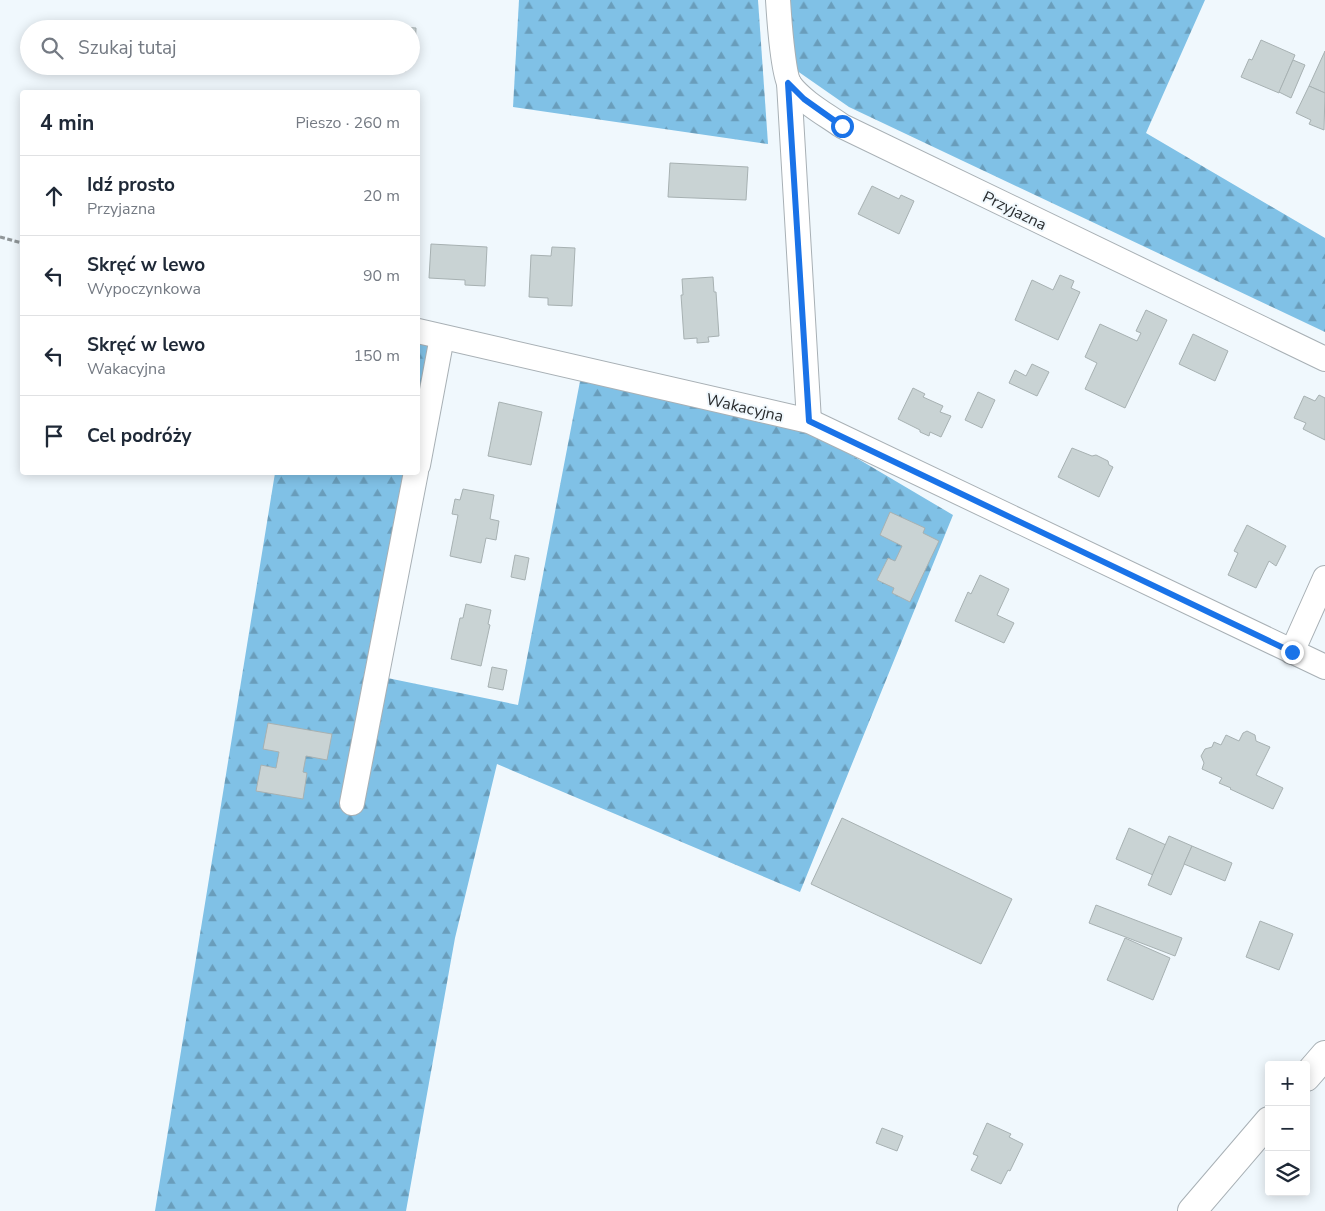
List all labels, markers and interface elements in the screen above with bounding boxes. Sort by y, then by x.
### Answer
search box [20,20,420,75]
icon: search [38,34,66,62]
text: Szukaj tutaj [78,35,177,61]
text: 4 min [40,109,94,137]
text: Pieszo · 260 m [295,112,400,134]
route start [831,115,854,138]
text: Idź prosto [87,172,175,198]
icon: ahead [40,182,68,210]
text: 20 m [363,185,400,207]
street label: Przyjazna [979,186,1050,236]
text: Przyjazna [87,198,156,220]
text: Skręć w lewo [87,252,205,278]
icon: left [40,262,68,290]
text: 90 m [363,265,400,287]
text: Wypoczynkowa [87,278,201,300]
text: Skręć w lewo [87,332,205,358]
icon: left [40,342,68,370]
text: 150 m [353,345,400,367]
text: Wakacyjna [87,358,166,380]
street label: Wakacyjna [704,388,786,428]
icon: arrive [40,422,68,450]
text: Cel podróży [87,423,191,449]
route end [1281,641,1304,664]
map controls [1265,1061,1310,1196]
button: + [1265,1061,1310,1106]
button: − [1265,1106,1310,1151]
button: layers [1265,1151,1310,1196]

